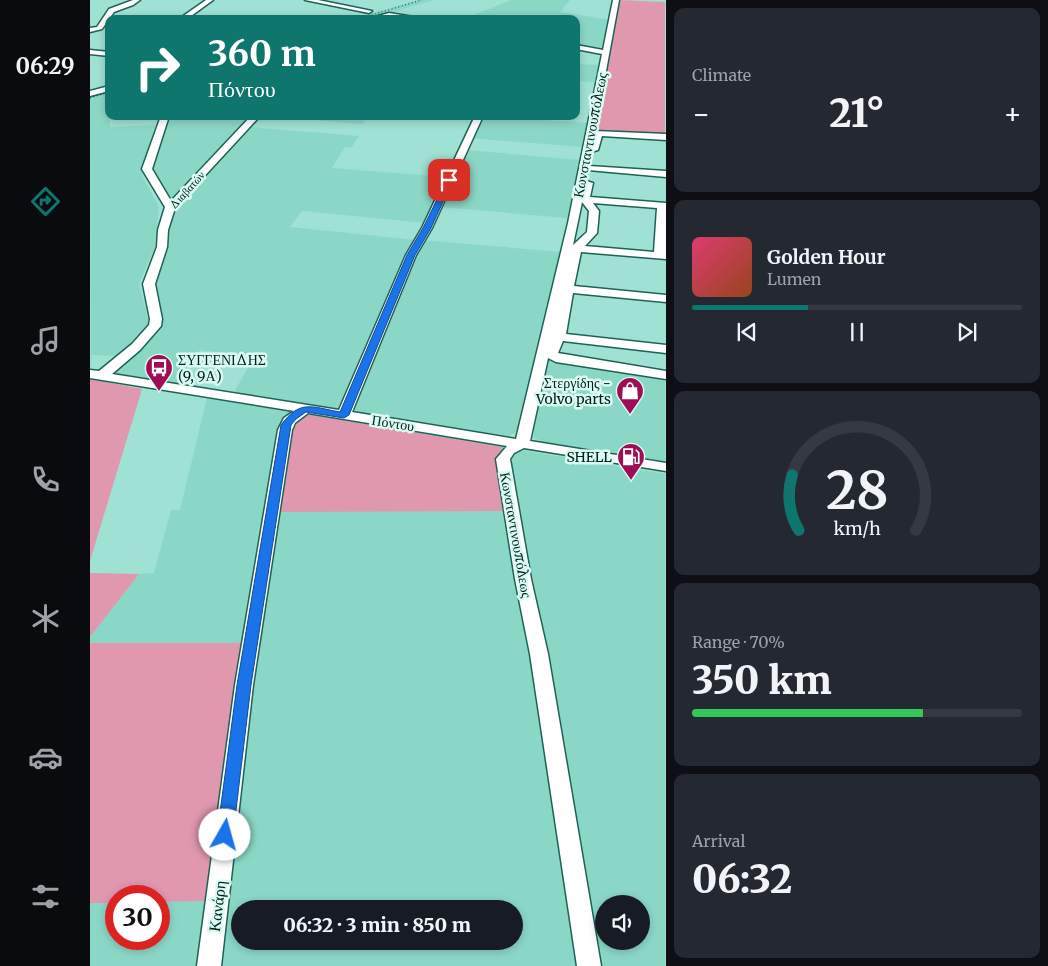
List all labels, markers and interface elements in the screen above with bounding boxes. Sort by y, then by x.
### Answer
text: 360 m [208,32,316,76]
icon: right [125,35,190,100]
text: 06:29 [15,52,75,80]
text: Climate [692,65,751,85]
street label: Κωνσταντινουπόλεως [569,70,611,199]
text: Πόντου [208,75,276,103]
text: 21° [829,90,885,137]
text: − [692,96,711,132]
text: + [1003,96,1022,132]
pin [428,159,470,201]
icon: arrive [435,166,463,194]
street label: Διαβατών [166,168,208,212]
icon: directions [28,184,63,219]
text: Golden Hour [767,245,886,269]
text: Lumen [767,269,821,289]
icon: previous [733,318,761,346]
icon: pause [843,318,871,346]
icon: next [953,318,981,346]
icon: music [28,323,63,358]
place label: ΣΥΓΓΕΝΙΔΗΣ (9, 9Α) [178,351,266,385]
bus stop icon: ΣΥΓΓΕΝΙΔΗΣ (9, 9Α) [144,353,174,392]
place label: Στεργίδης - Volvo parts [535,374,611,408]
shop icon: Στεργίδης - Volvo parts [615,376,645,415]
street label: Πόντου [370,411,416,435]
fuel station icon: SHELL [616,442,646,481]
place label: SHELL [566,448,612,466]
text: 28 [826,458,888,523]
icon: phone [28,462,63,497]
street label: Κωνσταντινουπόλεως [496,471,536,600]
text: km/h [833,517,881,540]
icon: climate [28,601,63,636]
text: Range · 70% [692,632,785,652]
text: 350 km [692,657,832,704]
icon: car [28,740,63,775]
position arrow [198,808,250,860]
text: Arrival [692,831,745,851]
text: 06:32 [692,856,792,903]
icon: filters [28,879,63,914]
street label: Κανάρη [204,879,230,933]
speed limit sign: 30 [105,885,170,950]
map controls [595,895,650,950]
button: sound [595,895,650,950]
text: 06:32 · 3 min · 850 m [283,913,471,937]

